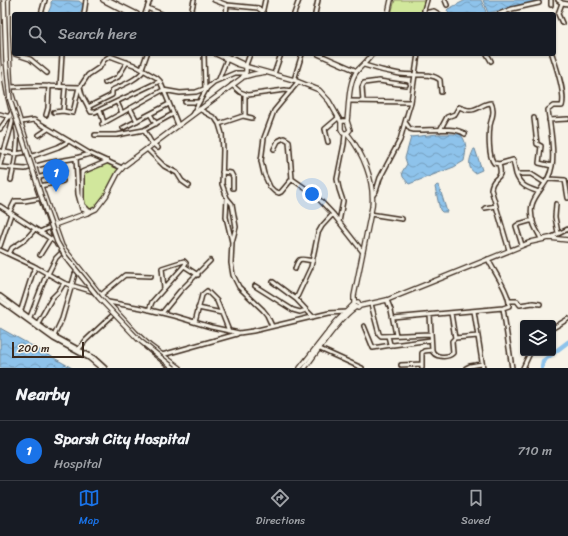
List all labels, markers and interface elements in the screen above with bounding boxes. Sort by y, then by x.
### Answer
search box [12,12,556,56]
text: Search here [58,21,137,47]
icon: search [26,23,48,45]
pin: 1 [43,159,69,192]
your location [302,184,322,204]
map controls [520,320,556,356]
button: layers [520,320,556,356]
text: 200 m [18,339,50,358]
scale bar [12,340,84,359]
text: Nearby [16,379,70,409]
text: Sparsh City Hospital [54,426,189,452]
text: 1 [26,439,32,462]
text: 710 m [517,439,552,462]
text: Hospital [54,452,102,475]
tab: Map [78,487,100,530]
tab: Directions [256,487,305,530]
tab: Saved [461,487,490,530]

